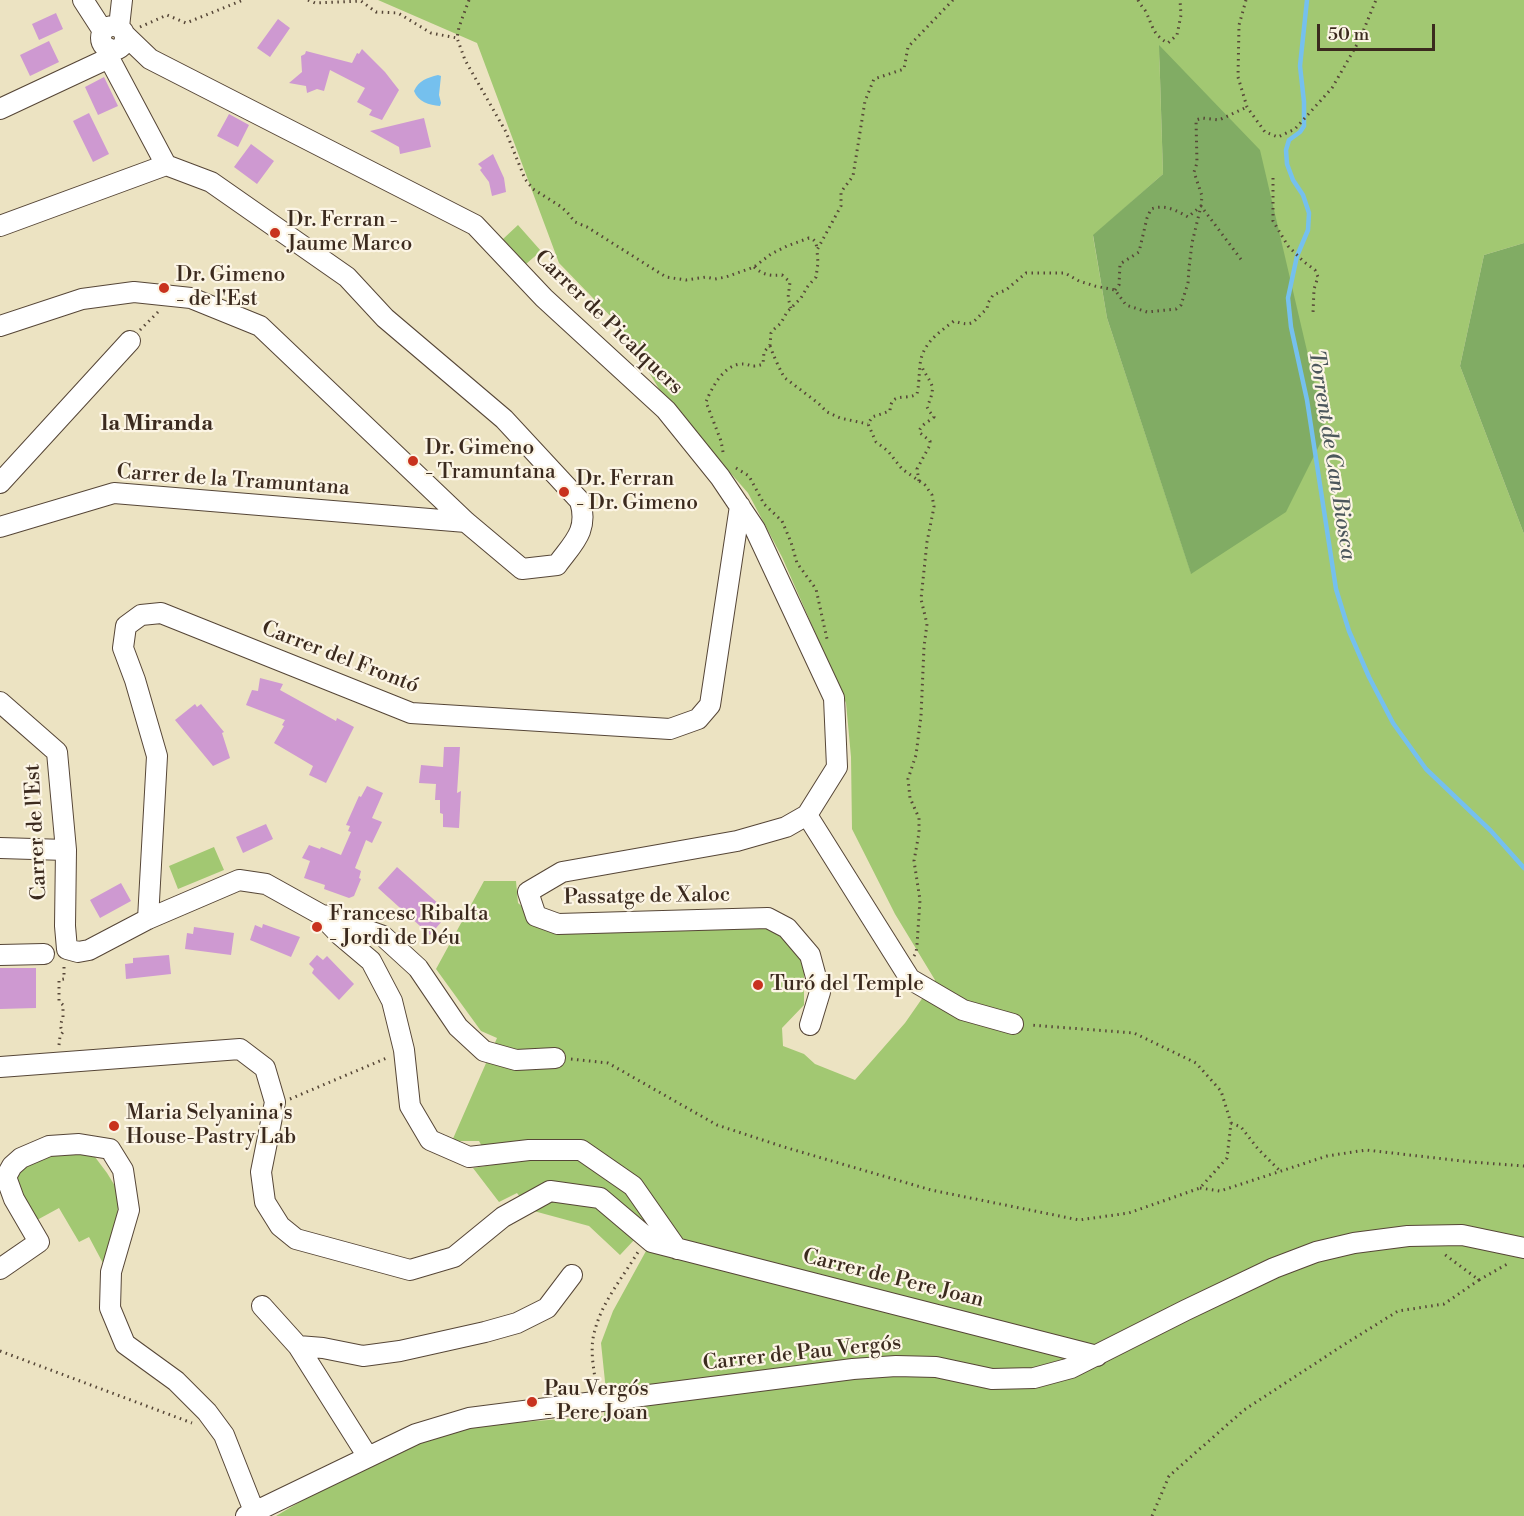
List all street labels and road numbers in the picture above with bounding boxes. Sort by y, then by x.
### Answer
street label: Carrer de Picalquers [528,246,688,400]
street label: Carrer de la Tramuntana [116,460,350,502]
street label: Carrer del Frontó [258,616,422,700]
street label: Carrer de l'Est [21,763,53,901]
street label: Passatge de Xaloc [563,883,731,911]
street label: Carrer de Pere Joan [800,1244,986,1314]
street label: Carrer de Pau Vergós [702,1331,902,1377]

